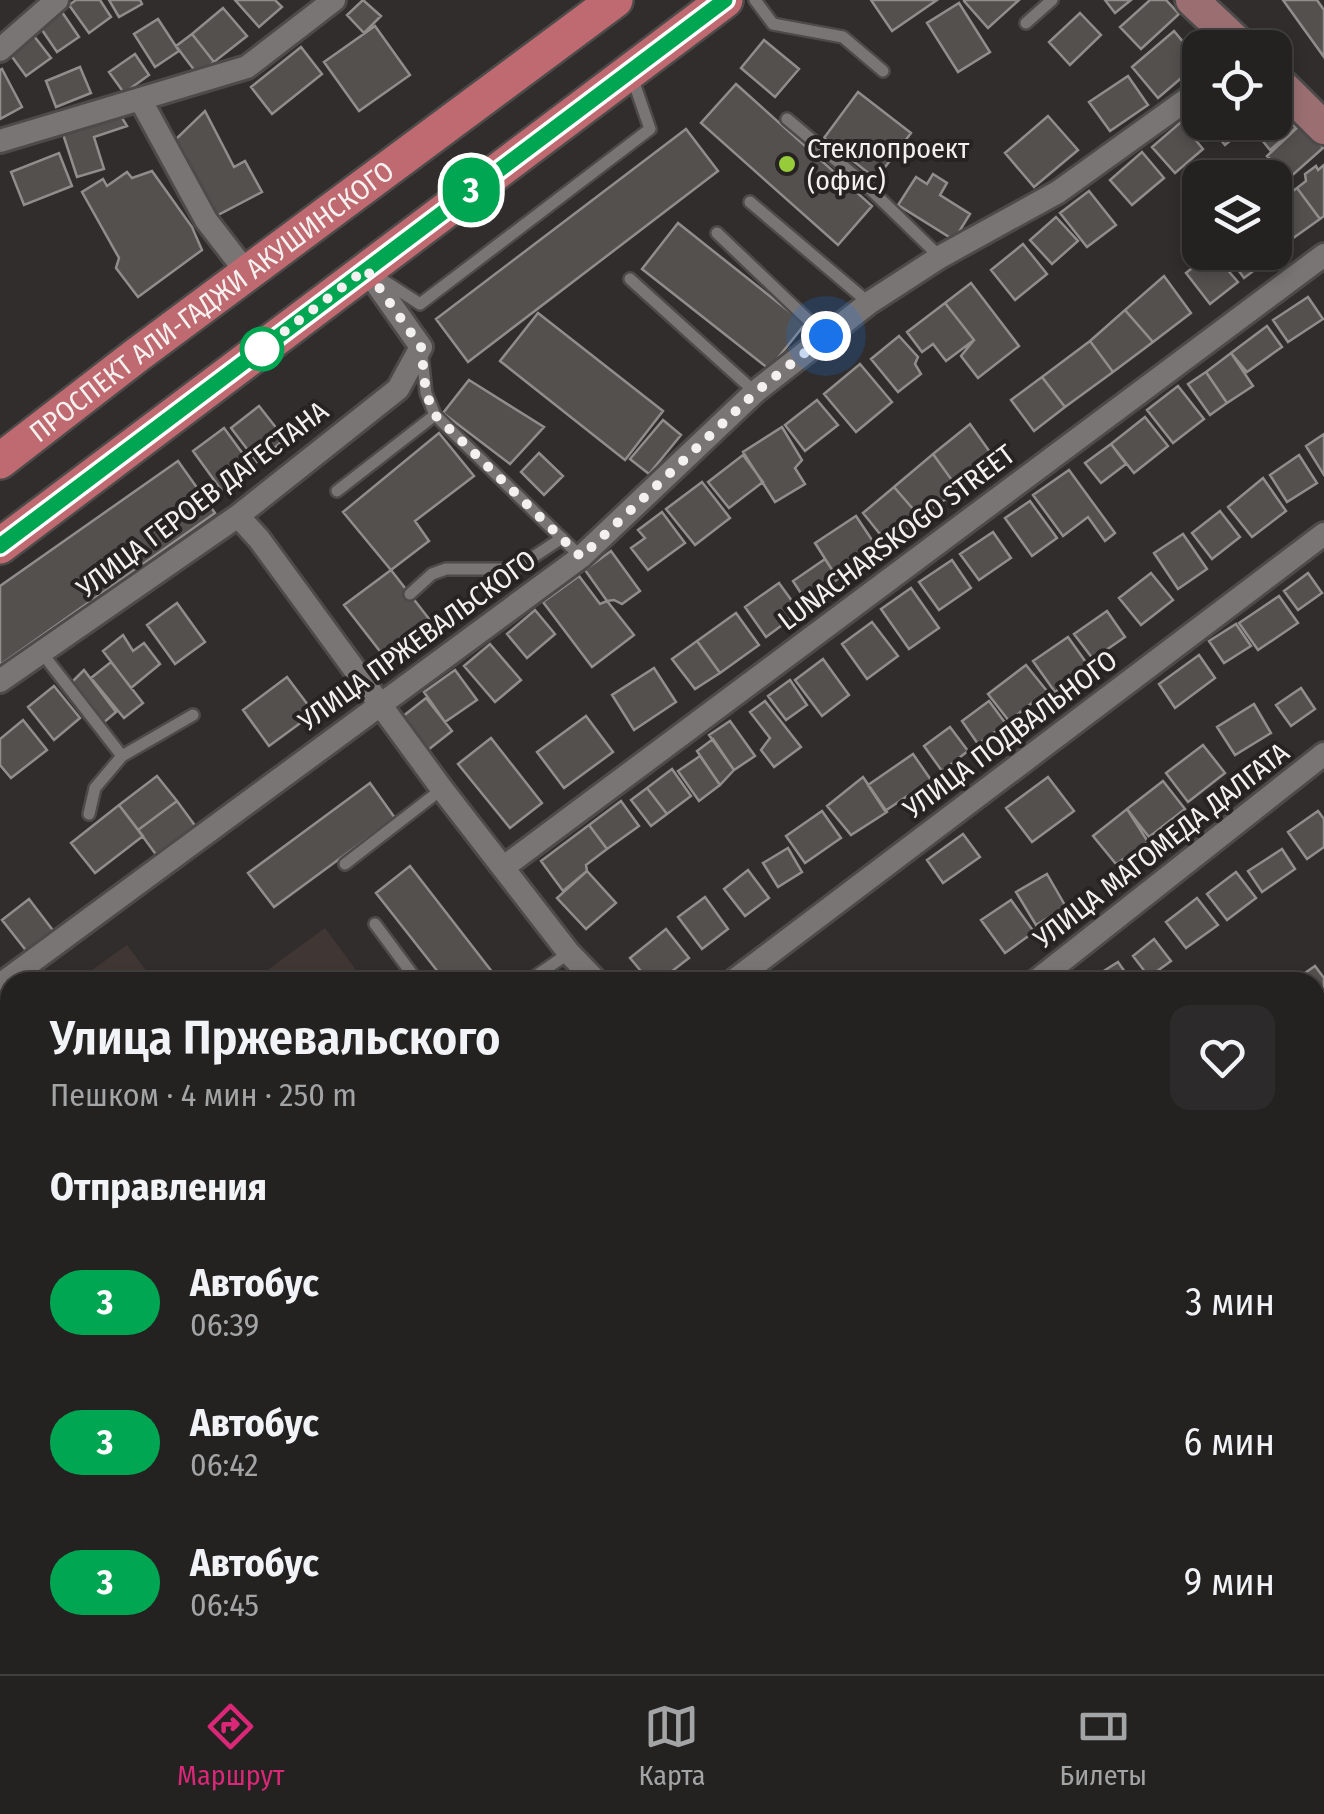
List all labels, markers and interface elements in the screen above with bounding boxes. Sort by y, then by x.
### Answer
map controls [1182,30,1292,270]
button: locate [1182,30,1292,140]
place label: Стеклопроект (офис) [807,132,970,197]
marker: Стеклопроект (офис) [776,153,798,175]
street label: ПРОСПЕКТ АЛИ-ГАДЖИ АКУШИНСКОГО [23,154,400,449]
line badge: 3 [438,158,504,222]
button: layers [1182,160,1292,270]
text: 3 [463,169,479,211]
your location [801,311,851,361]
unlabelled marker [241,328,283,370]
street label: УЛИЦА ГЕРОЕВ ДАГЕСТАНА [69,394,335,605]
street label: LUNACHARSKOGO STREET [772,438,1021,637]
street label: УЛИЦА ПРЖЕВАЛЬСКОГО [291,543,542,738]
street label: УЛИЦА ПОДВАЛЬНОГО [896,643,1124,826]
street label: УЛИЦА МАГОМЕДА ДАЛГАТА [1026,735,1296,956]
button: heart [1170,1005,1275,1110]
text: Улица Пржевальского [50,1009,501,1067]
text: Пешком · 4 мин · 250 m [50,1076,357,1114]
text: Отправления [50,1164,267,1210]
text: Автобус [190,1260,319,1306]
text: 3 мин [1185,1279,1275,1325]
text: 3 [97,1281,113,1323]
text: 06:39 [190,1306,259,1344]
text: Автобус [190,1400,319,1446]
text: 6 мин [1183,1419,1275,1465]
text: 3 [97,1421,113,1463]
text: 06:42 [190,1446,258,1484]
text: Автобус [190,1540,319,1586]
text: 9 мин [1184,1559,1275,1605]
text: 3 [97,1561,113,1603]
text: 06:45 [190,1586,259,1624]
tab: Маршрут [177,1699,284,1792]
tab: Карта [639,1699,705,1792]
tab: Билеты [1060,1699,1147,1792]

